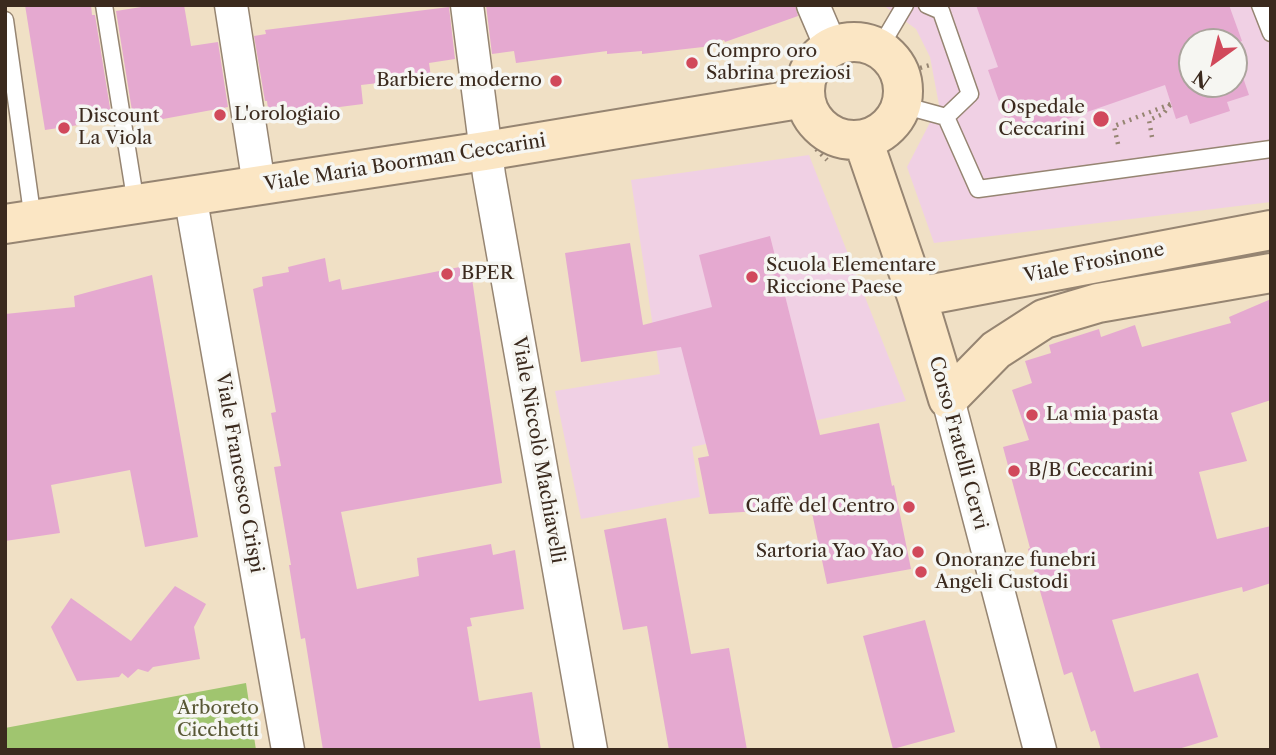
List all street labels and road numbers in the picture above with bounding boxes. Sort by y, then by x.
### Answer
street label: Viale Maria Boorman Ceccarini [263,129,547,197]
street label: Viale Frosinone [1022,238,1166,288]
street label: Viale Niccolò Machiavelli [507,335,569,565]
street label: Corso Fratelli Cervi [924,354,992,532]
street label: Viale Francesco Crispi [210,371,268,575]

